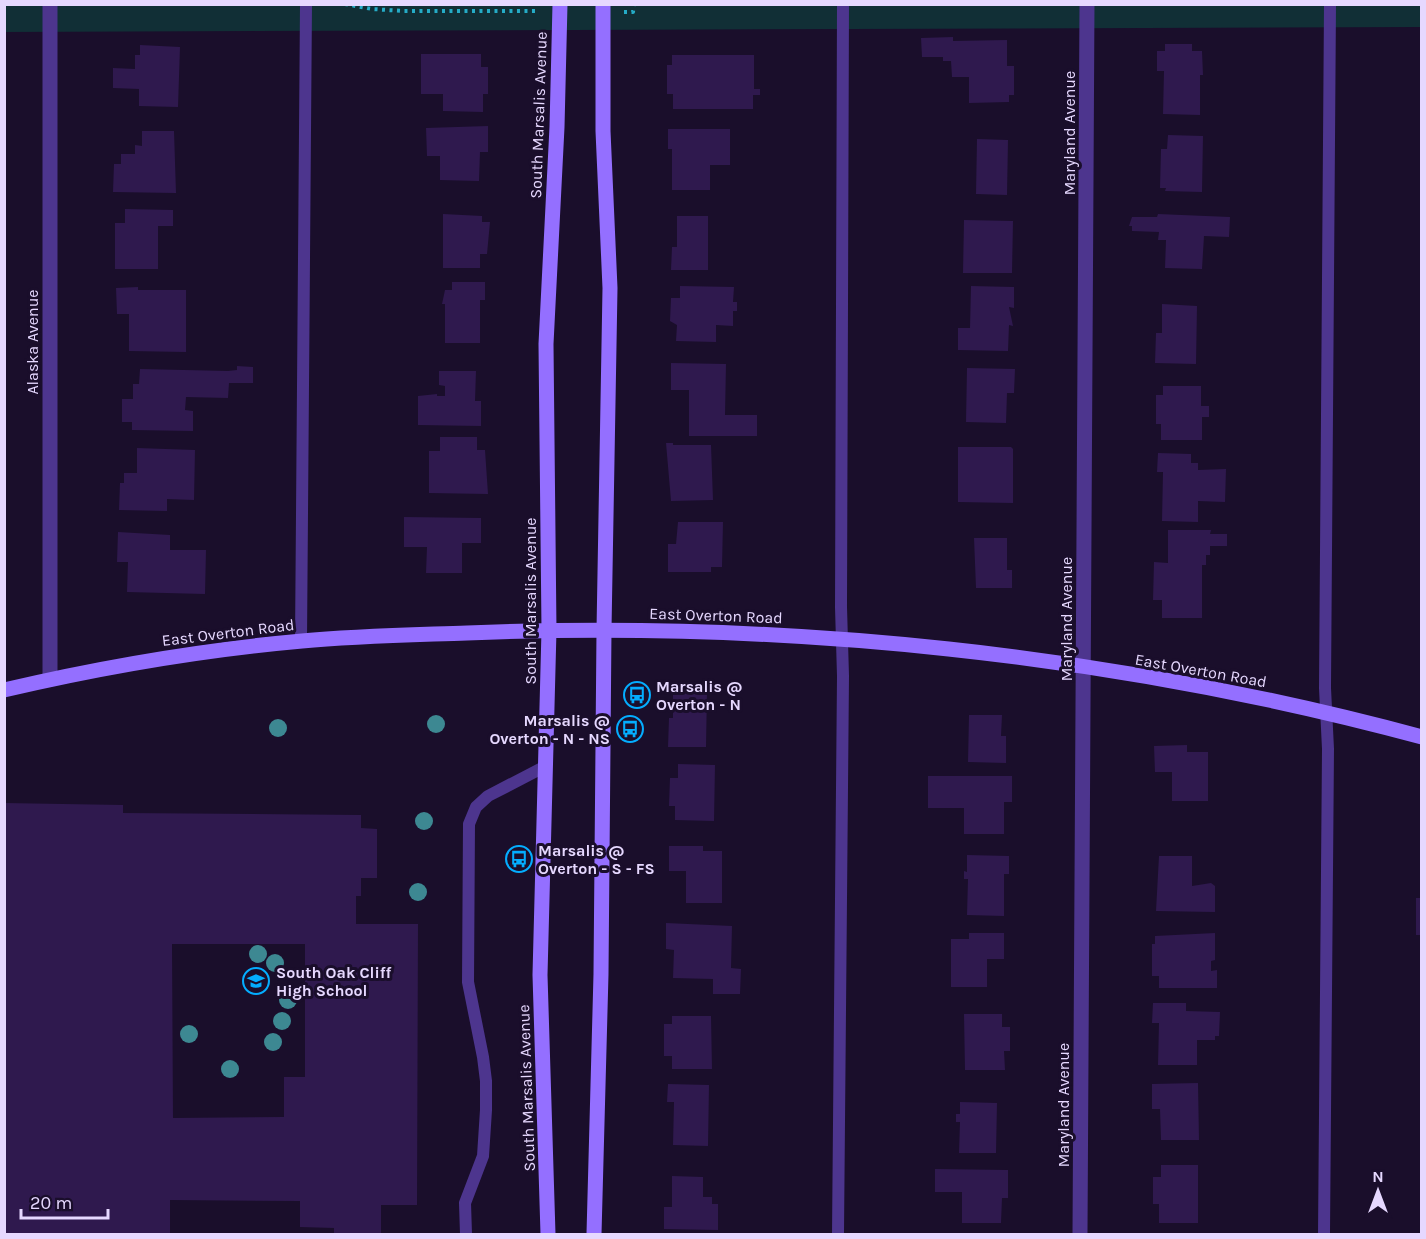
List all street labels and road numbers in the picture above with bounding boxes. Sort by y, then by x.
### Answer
street label: South Marsalis Avenue [526,31,551,199]
street label: Maryland Avenue [1060,71,1079,195]
street label: Alaska Avenue [23,289,42,395]
street label: South Marsalis Avenue [521,517,540,685]
street label: Maryland Avenue [1057,557,1076,681]
street label: East Overton Road [649,604,783,627]
street label: East Overton Road [161,615,295,650]
street label: East Overton Road [1134,650,1268,691]
street label: South Marsalis Avenue [514,1004,539,1172]
street label: Maryland Avenue [1054,1043,1073,1167]

